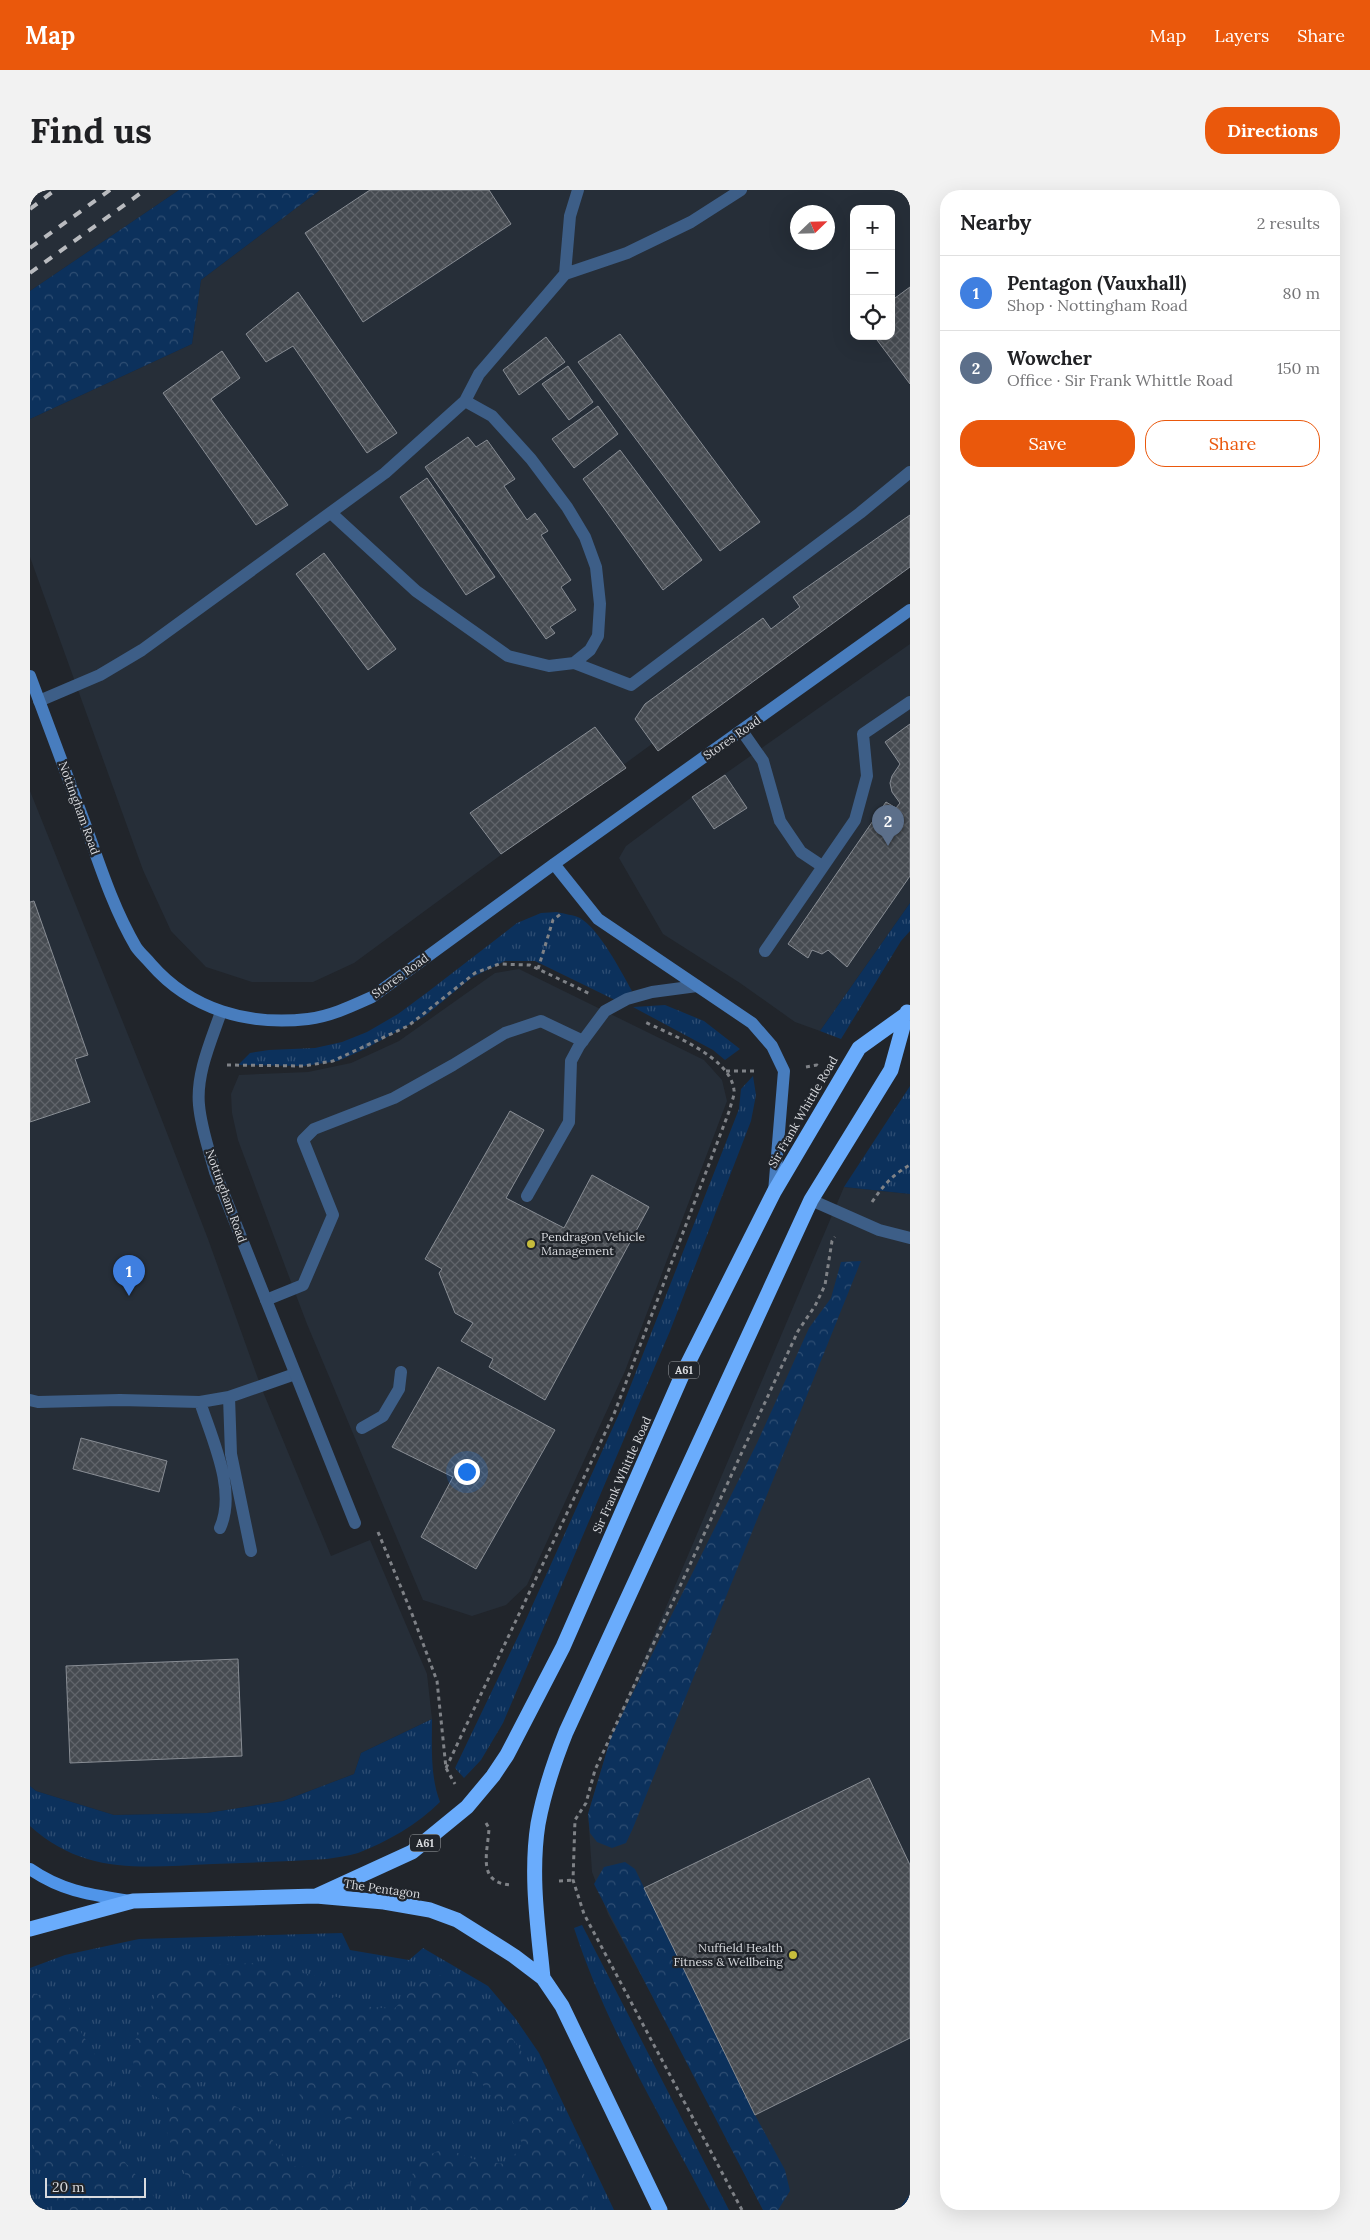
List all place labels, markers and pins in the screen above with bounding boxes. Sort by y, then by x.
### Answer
pin: 2 [872,805,904,846]
place label: Pendragon Vehicle Management [541,1229,646,1258]
marker: Pendragon Vehicle Management [525,1238,537,1250]
pin: 1 [113,1255,145,1296]
place label: Nuffield Health Fitness & Wellbeing [673,1940,783,1969]
marker: Nuffield Health Fitness & Wellbeing [787,1949,799,1961]

